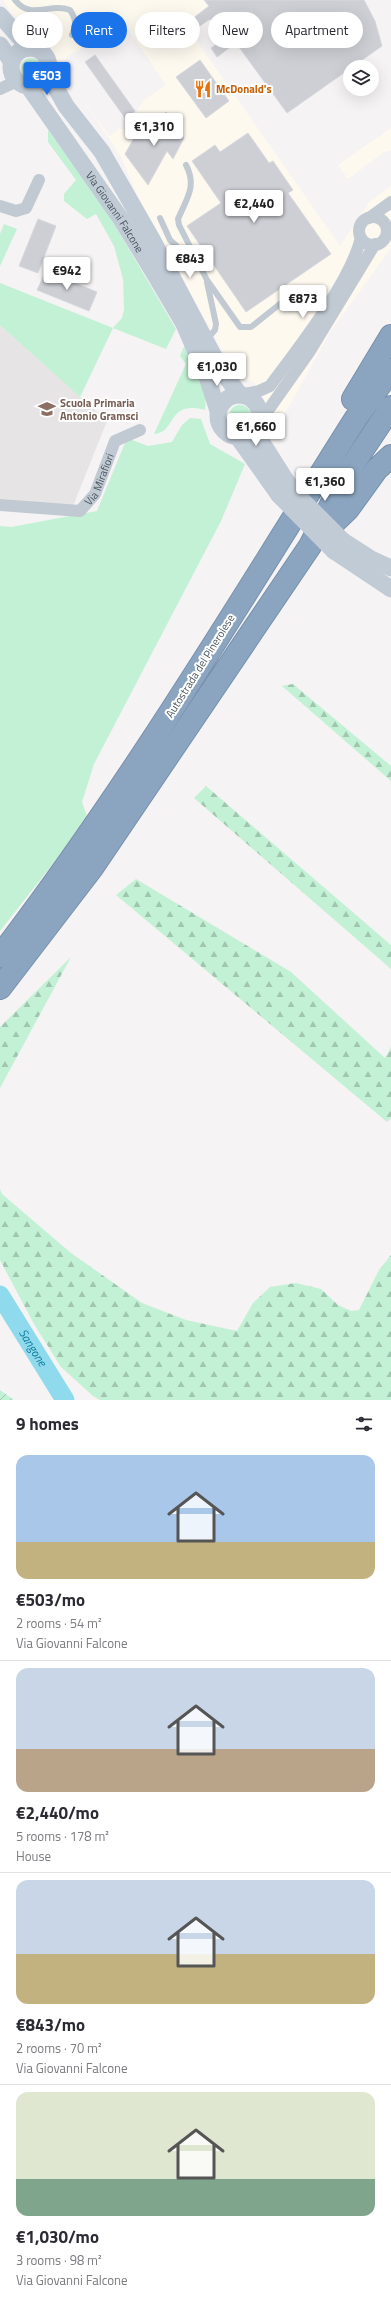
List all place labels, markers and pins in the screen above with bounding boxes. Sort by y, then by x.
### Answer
pin: €503 [23,62,71,96]
restaurant icon: McDonald's [193,79,213,99]
place label: McDonald's [216,81,272,97]
pin: €1,310 [121,113,187,147]
pin: €2,440 [221,190,287,224]
pin: €843 [166,245,214,279]
pin: €942 [43,257,91,291]
pin: €873 [279,285,327,319]
pin: €1,030 [184,353,250,387]
place label: Scuola Primaria Antonio Gramsci [60,395,139,424]
school or university icon: Scuola Primaria Antonio Gramsci [37,399,57,419]
pin: €1,660 [223,413,289,447]
pin: €1,360 [292,468,358,502]

